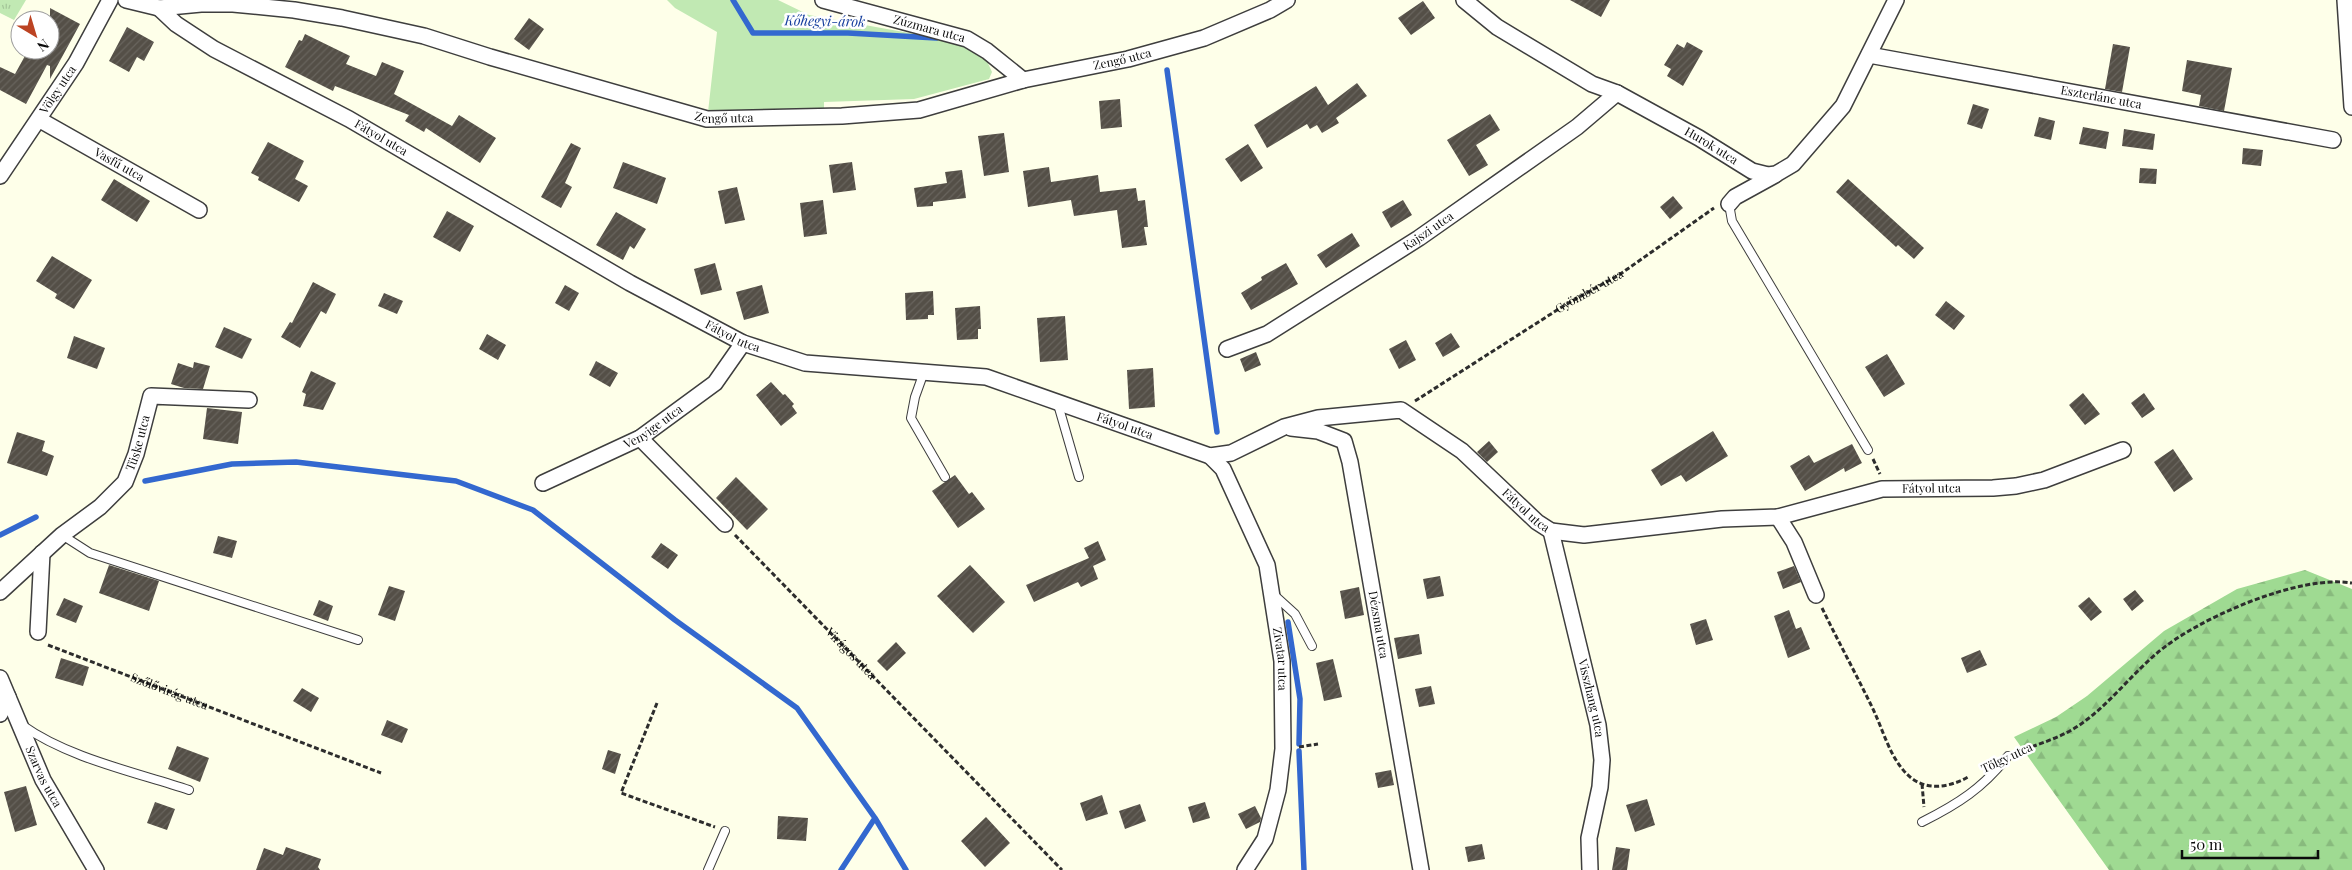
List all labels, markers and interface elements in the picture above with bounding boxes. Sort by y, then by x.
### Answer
north arrow [10,10,60,60]
water label: Kőhegyi-árok [783,10,866,31]
street label: Zúzmara utca [892,10,967,45]
text: N [33,35,53,56]
street label: Zengő utca [1092,44,1153,73]
street label: Völgy utca [35,62,79,117]
street label: Eszterlánc utca [2059,81,2143,112]
street label: Zengő utca [693,107,754,126]
street label: Fátyol utca [352,115,411,159]
street label: Hurok utca [1682,123,1742,167]
street label: Vasfű utca [91,143,148,185]
street label: Kajszi utca [1399,207,1456,253]
street label: Gyömbér utca [1552,265,1626,316]
street label: Fátyol utca [703,316,762,355]
street label: Venyige utca [620,401,685,452]
street label: Fátyol utca [1095,408,1155,442]
street label: Tüske utca [121,413,153,473]
street label: Fátyol utca [1902,479,1961,496]
street label: Fátyol utca [1499,484,1553,535]
street label: Dézsma utca [1366,589,1393,660]
street label: Virágos utca [822,623,881,682]
street label: Zivatar utca [1270,626,1291,691]
street label: Visszhang utca [1575,656,1608,738]
street label: Szőlővirág utca [129,669,211,713]
street label: Tölgy utca [1978,738,2035,776]
street label: Szarvas utca [23,743,66,810]
scale bar [2182,828,2318,860]
text: 50 m [2190,834,2223,854]

